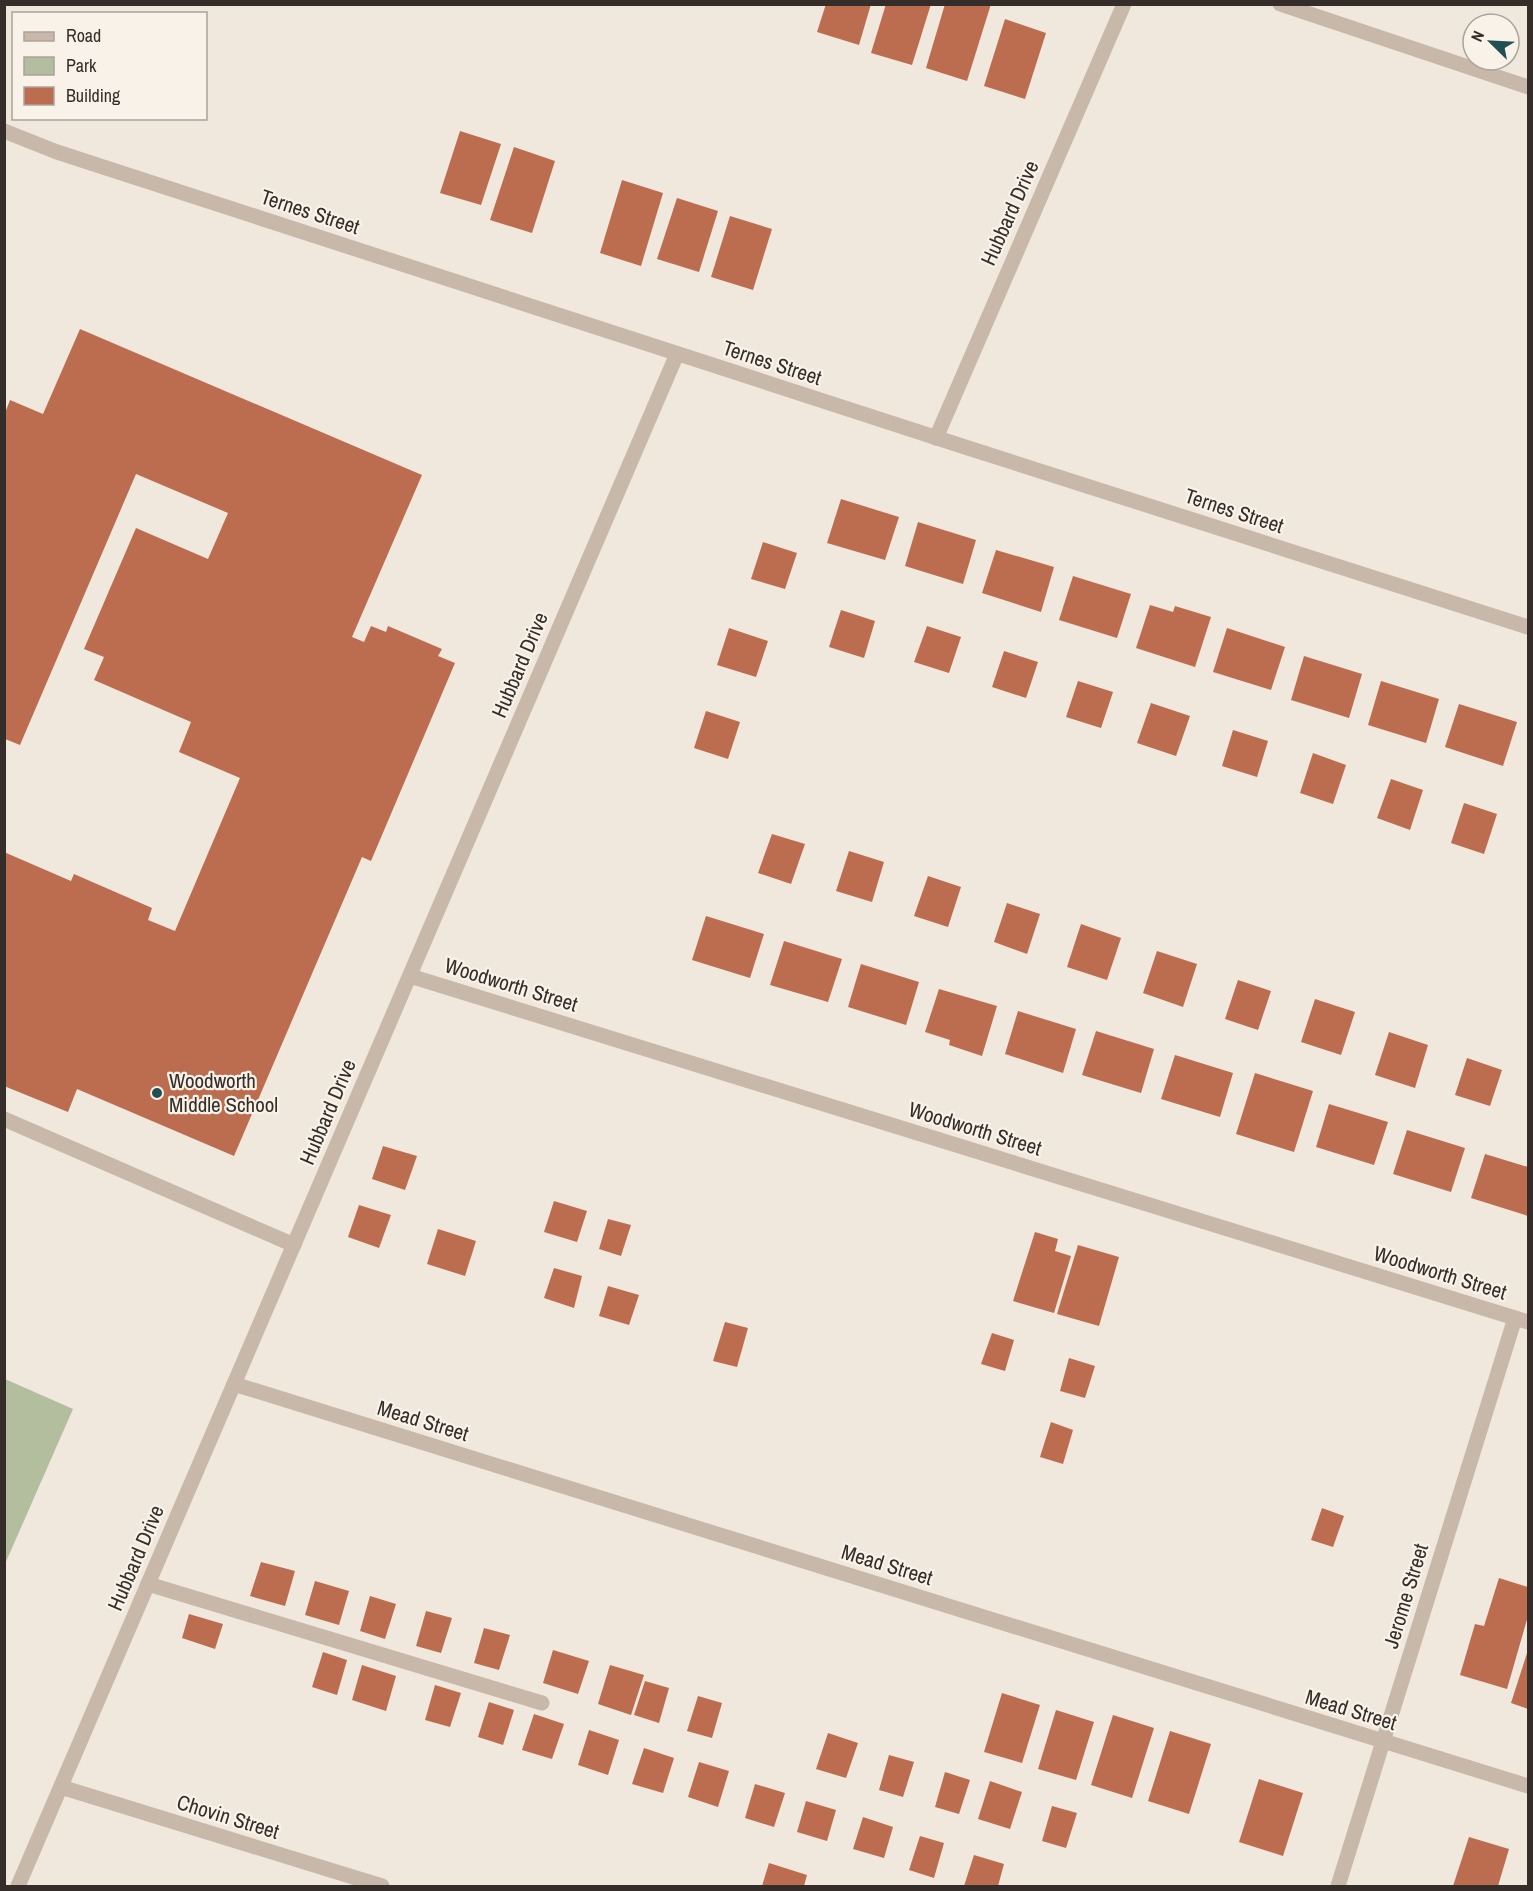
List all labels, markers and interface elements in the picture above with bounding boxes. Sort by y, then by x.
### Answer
legend [12,12,207,120]
north arrow [1461,12,1521,72]
text: Road [66,23,101,48]
text: N [1465,27,1489,45]
text: Park [66,53,97,78]
text: Building [66,83,121,108]
street label: Hubbard Drive [974,156,1046,270]
street label: Ternes Street [257,182,364,241]
street label: Ternes Street [719,333,826,392]
street label: Ternes Street [1181,481,1288,540]
street label: Hubbard Drive [484,608,555,722]
street label: Woodworth Street [441,951,581,1019]
street label: Hubbard Drive [292,1055,363,1169]
place label: Woodworth Middle School [169,1066,278,1119]
marker: Woodworth Middle School [150,1086,164,1100]
street label: Woodworth Street [905,1095,1045,1163]
street label: Woodworth Street [1370,1239,1510,1307]
street label: Mead Street [374,1393,472,1448]
street label: Hubbard Drive [100,1501,171,1615]
street label: Mead Street [838,1537,936,1592]
street label: Jerome Street [1376,1540,1435,1652]
street label: Mead Street [1302,1682,1400,1737]
street label: Chovin Street [174,1787,283,1846]

